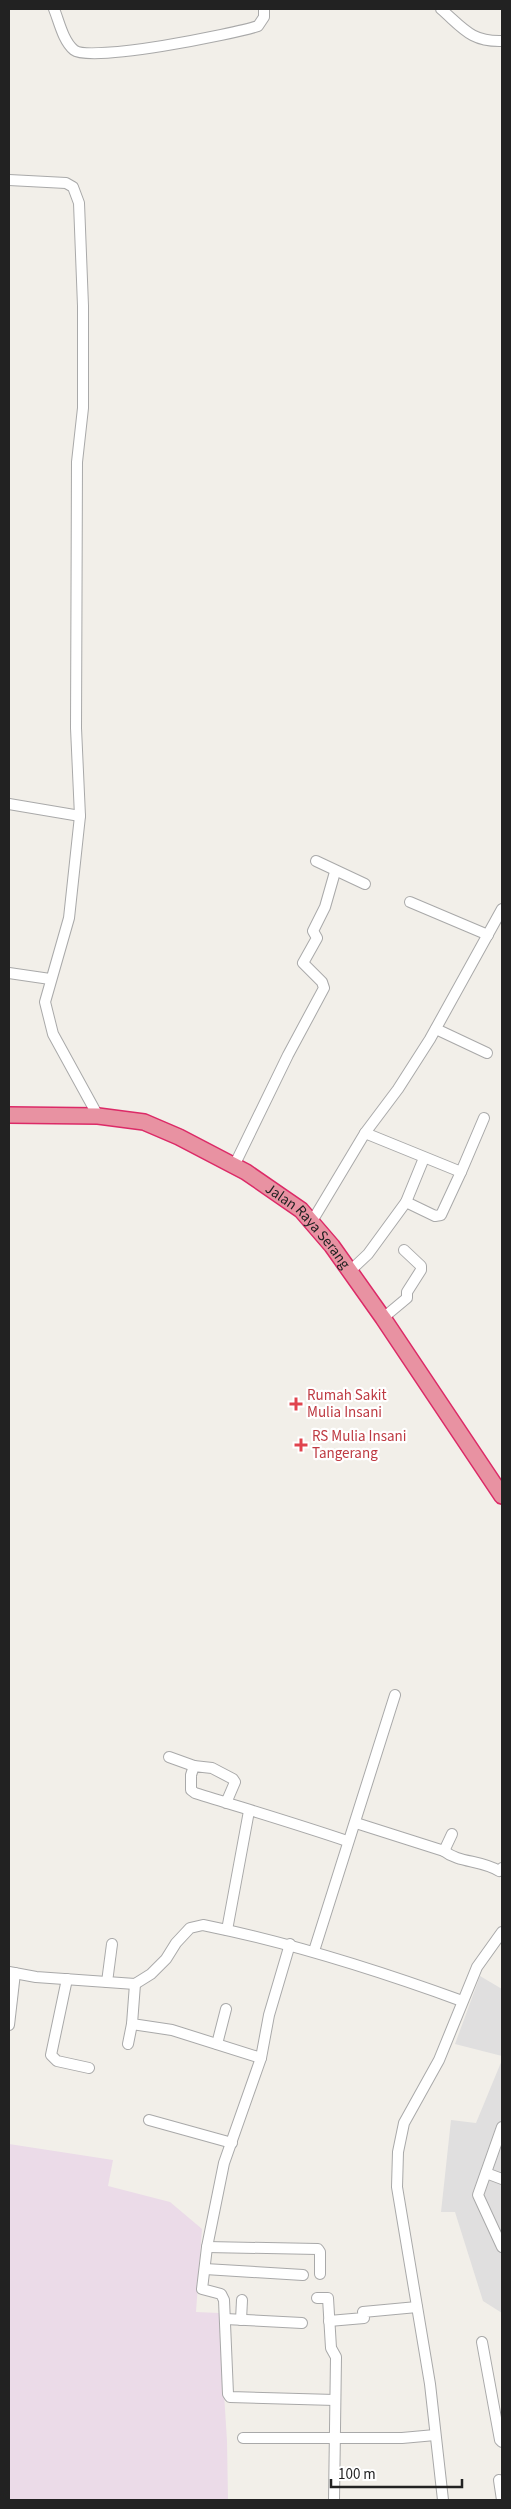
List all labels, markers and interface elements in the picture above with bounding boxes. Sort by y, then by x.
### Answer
street label: Jalan Raya Serang [261,1178,356,1273]
place label: Rumah Sakit Mulia Insani [307,1385,387,1423]
marker: Rumah Sakit Mulia Insani [289,1397,303,1411]
place label: RS Mulia Insani Tangerang [312,1426,406,1464]
marker: RS Mulia Insani Tangerang [294,1438,308,1452]
scale bar [331,2456,462,2488]
text: 100 m [338,2464,376,2485]

